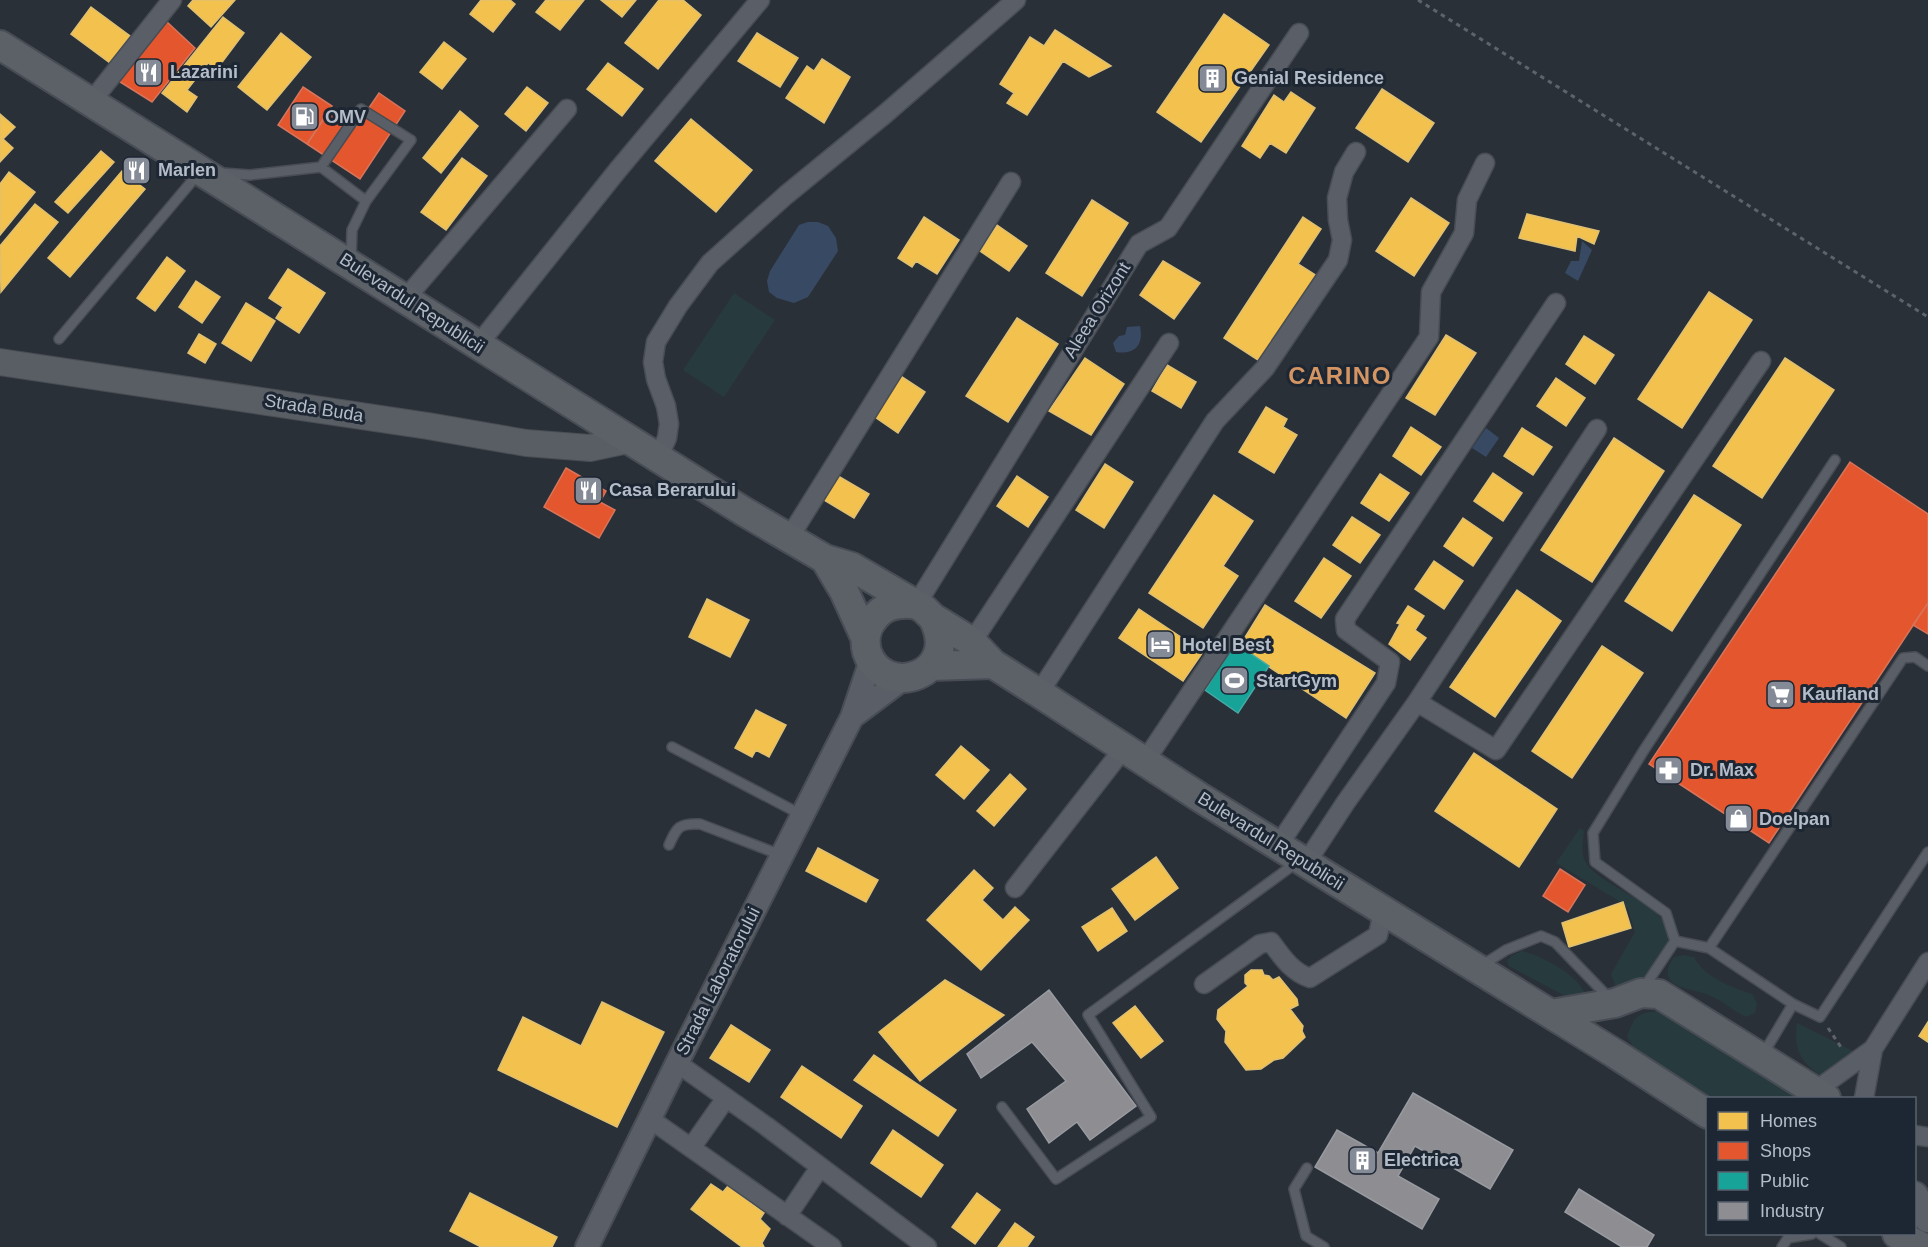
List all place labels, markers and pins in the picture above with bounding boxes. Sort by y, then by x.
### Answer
restaurant icon: Lazarini [133,56,165,88]
place label: Lazarini [170,62,238,82]
building icon: Genial Residence [1197,62,1229,94]
place label: Genial Residence [1234,68,1384,88]
fuel station icon: OMV [288,101,320,133]
place label: OMV [325,107,366,127]
restaurant icon: Marlen [121,154,153,186]
place label: Marlen [158,160,216,180]
restaurant icon: Casa Berarului [572,474,604,506]
place label: Casa Berarului [609,480,736,500]
hotel icon: Hotel Best [1145,629,1177,661]
place label: Hotel Best [1182,635,1271,655]
sports icon: StartGym [1219,665,1251,697]
place label: StartGym [1256,671,1337,691]
supermarket icon: Kaufland [1765,678,1797,710]
place label: Kaufland [1802,684,1879,704]
pharmacy icon: Dr. Max [1653,754,1685,786]
place label: Dr. Max [1690,760,1754,780]
shop icon: Doelpan [1722,803,1754,835]
place label: Doelpan [1759,809,1830,829]
building icon: Electrica [1347,1144,1379,1176]
place label: Electrica [1384,1150,1460,1170]

